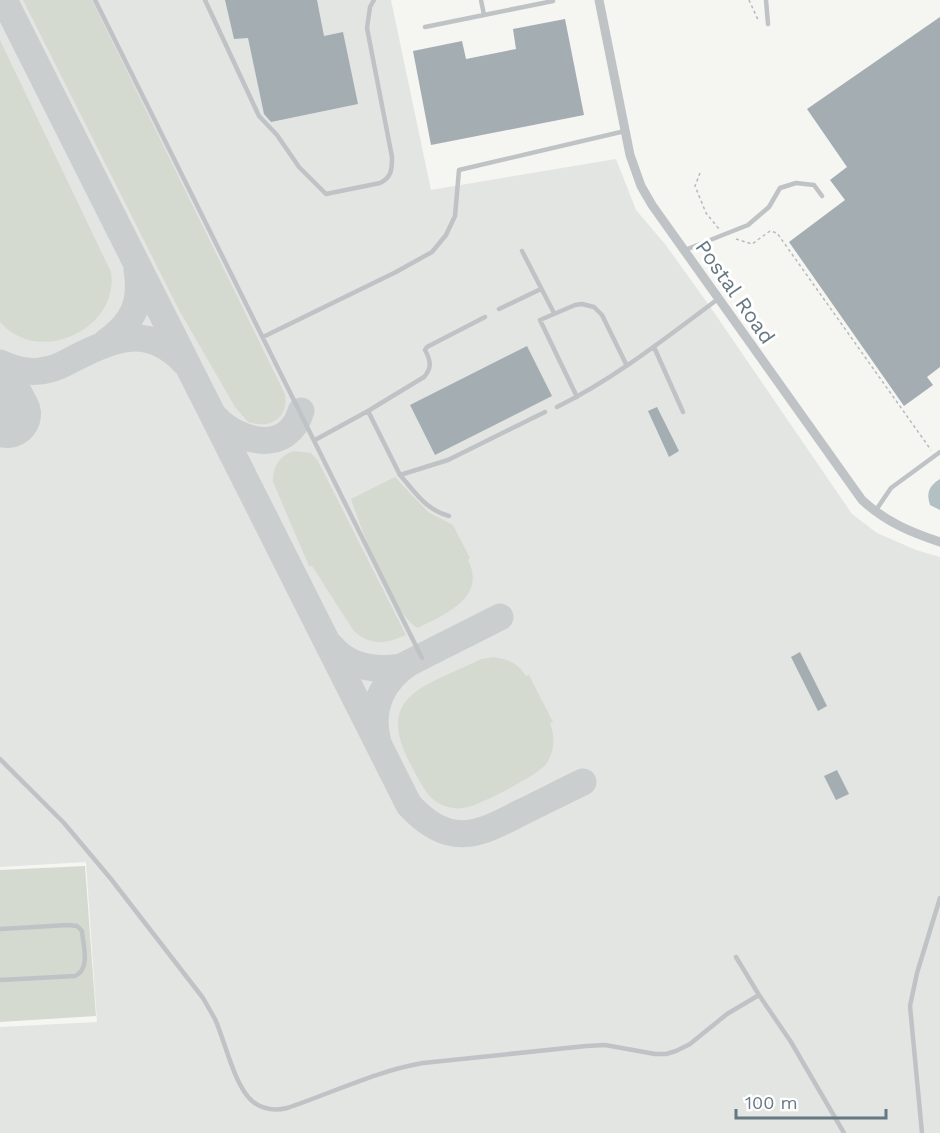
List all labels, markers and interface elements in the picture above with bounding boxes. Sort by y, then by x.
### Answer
street label: Postal Road [690,235,780,348]
scale bar [736,1082,886,1120]
text: 100 m [745,1092,798,1113]

